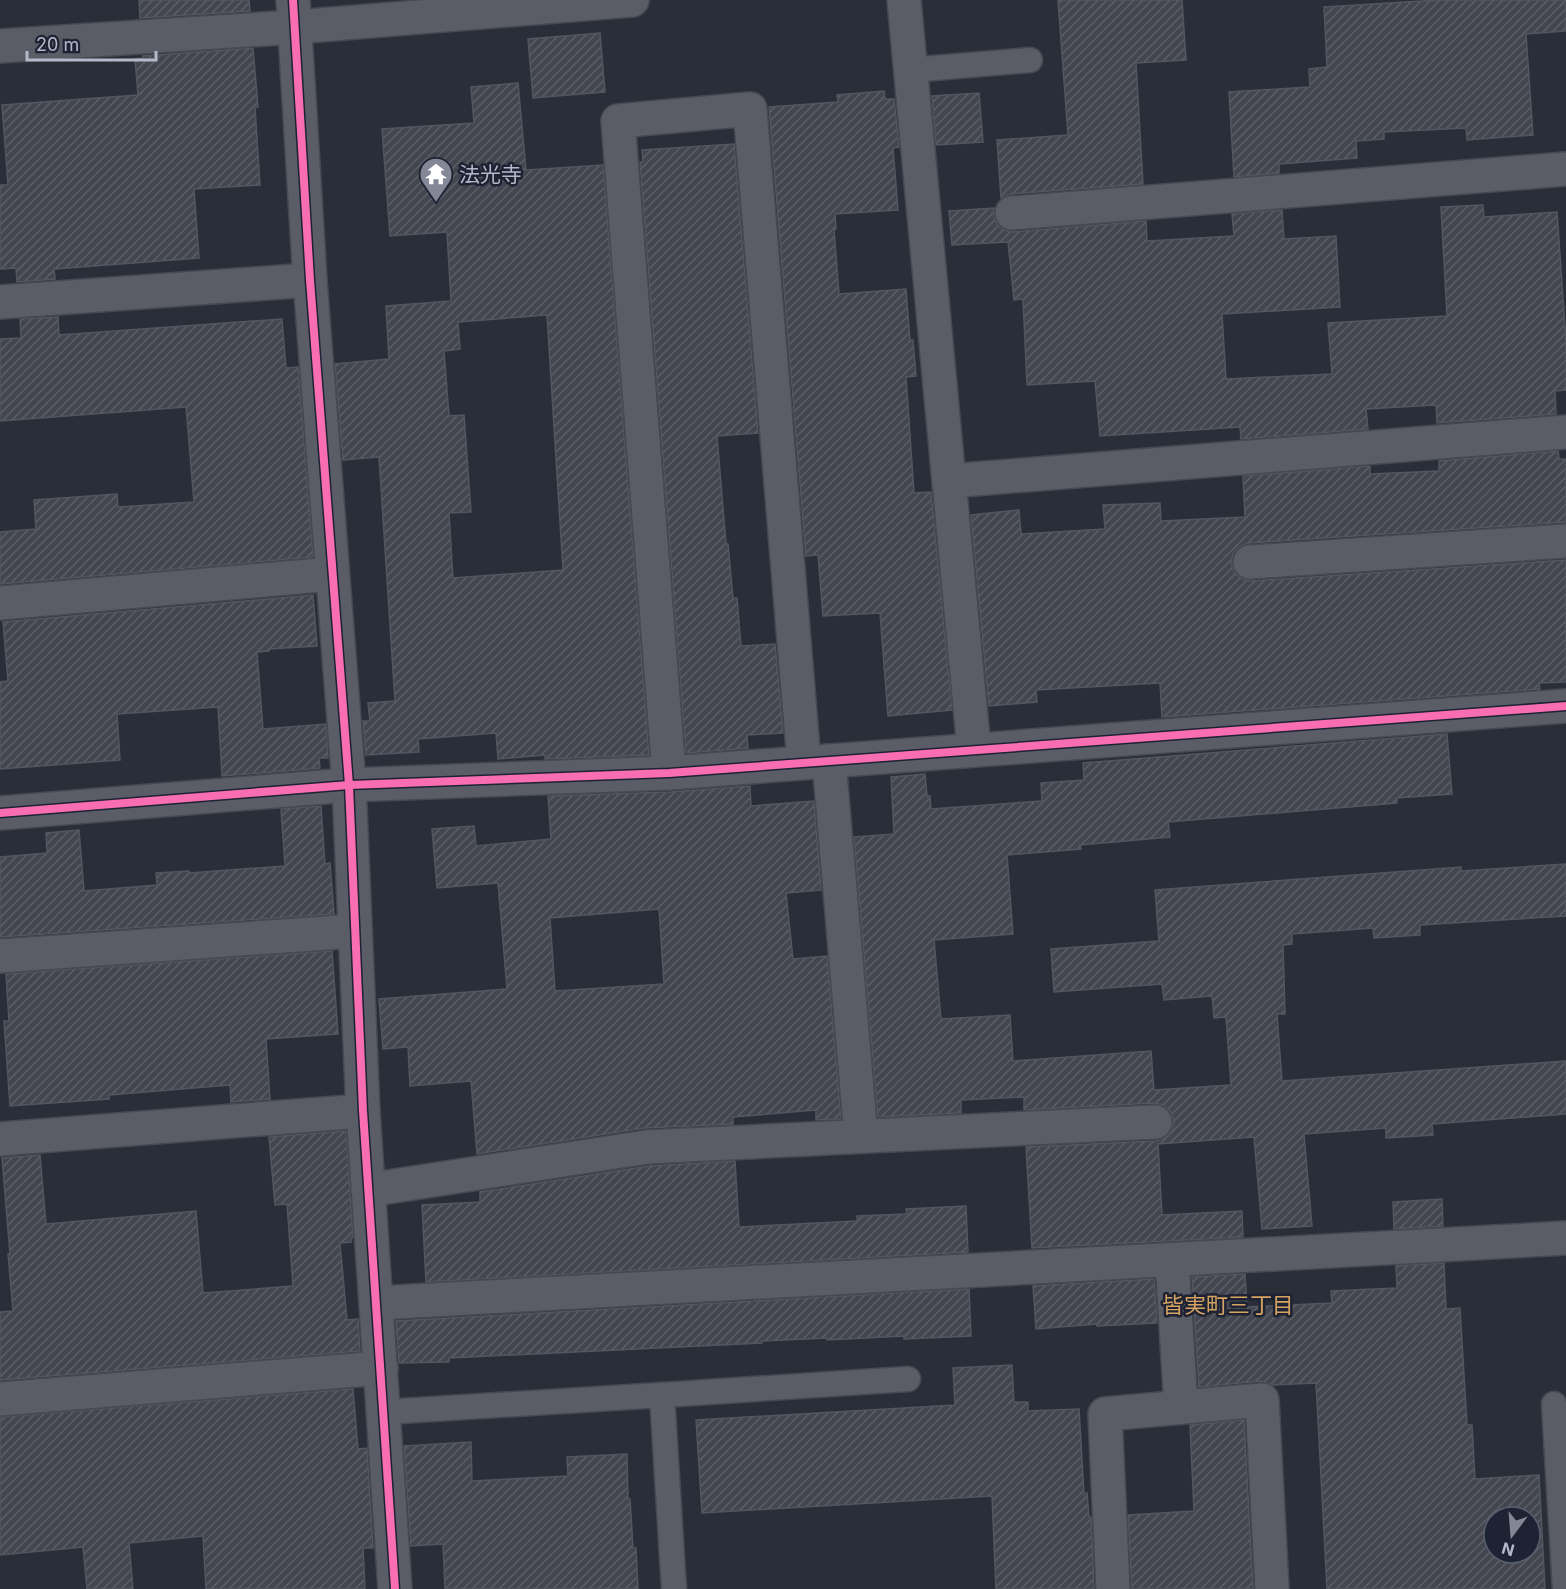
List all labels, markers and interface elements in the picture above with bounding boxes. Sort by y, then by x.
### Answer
scale bar [27,24,156,62]
text: 20 m [36,34,79,55]
temple icon: 法光寺 [418,156,454,203]
place label: 法光寺 [459,162,522,187]
district label: 皆実町三丁目 [1162,1292,1294,1318]
north arrow [1482,1505,1542,1565]
text: N [1499,1538,1516,1561]

